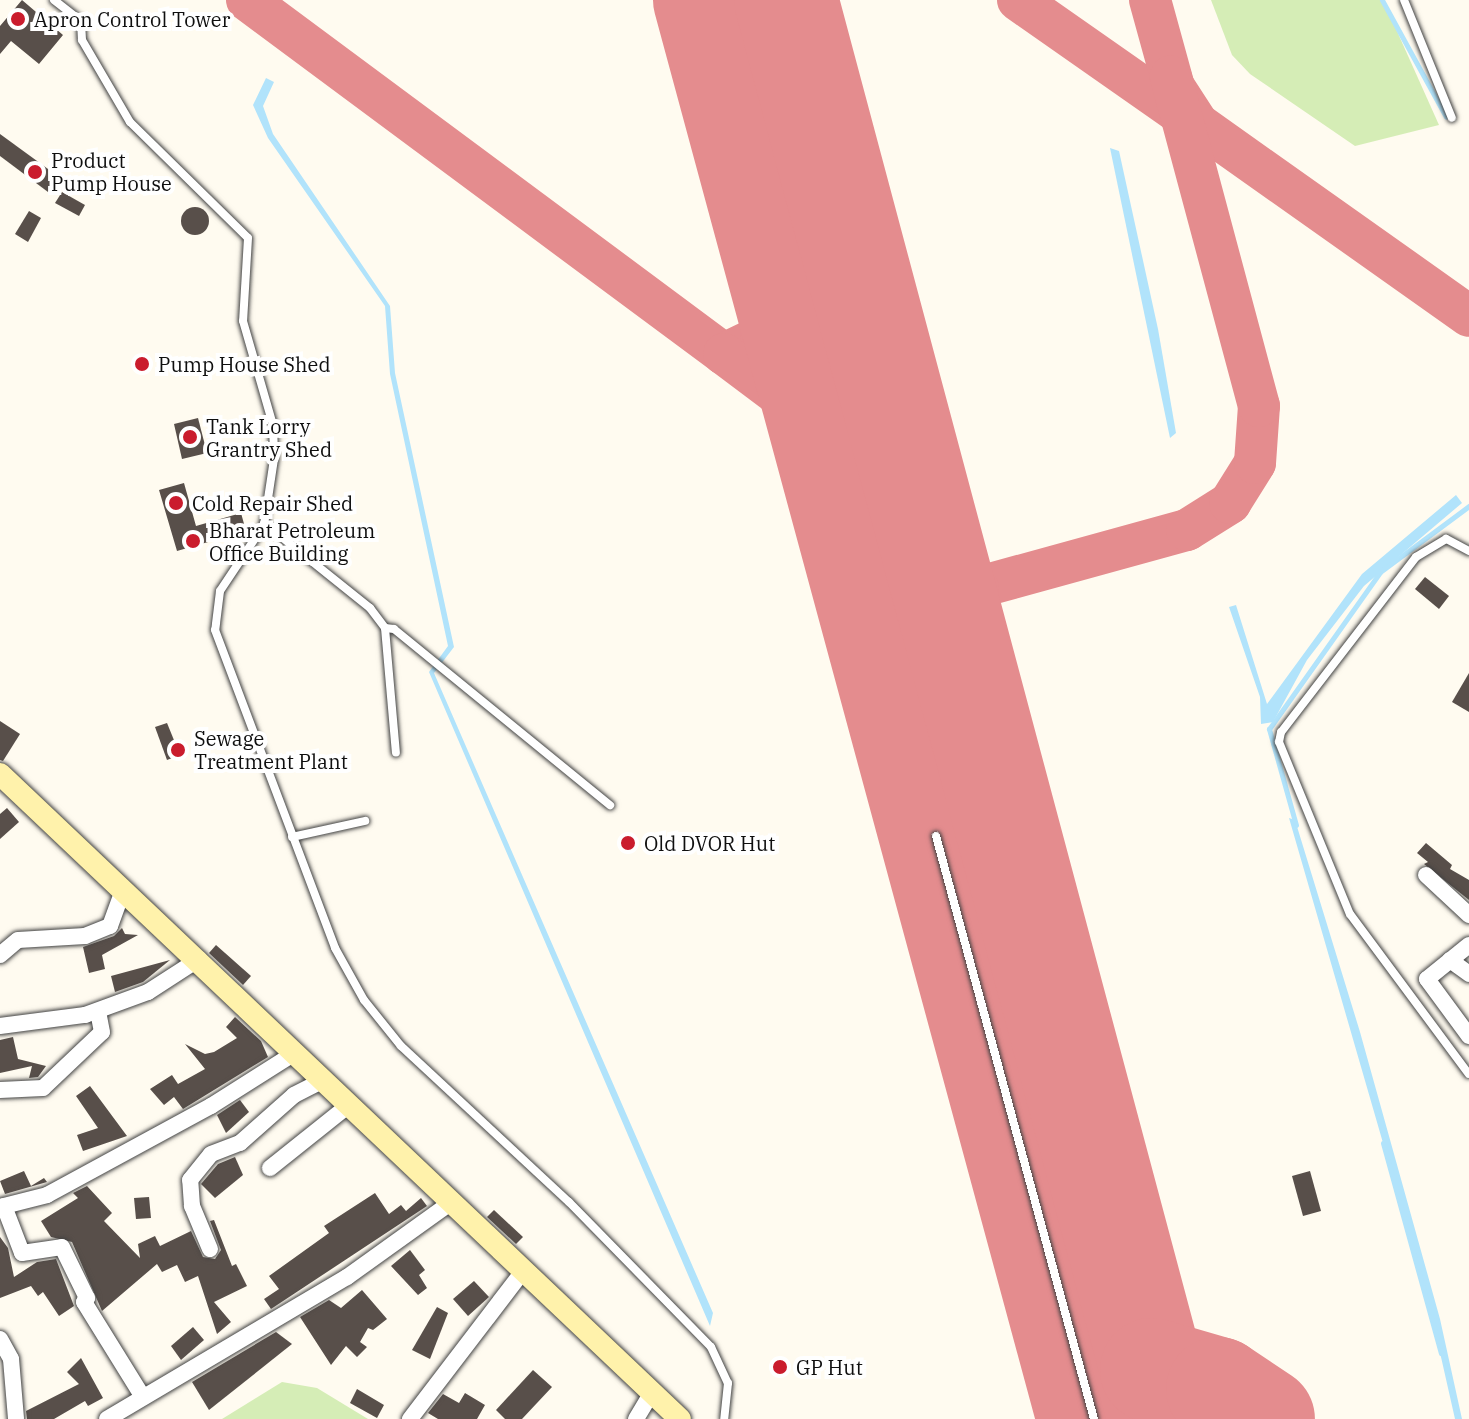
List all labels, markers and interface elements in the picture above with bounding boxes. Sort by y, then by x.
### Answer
place label: Apron Control Tower [34,7,230,31]
marker: Apron Control Tower [9,10,27,28]
place label: Product Pump House [51,148,172,195]
marker: Product Pump House [26,163,44,181]
place label: Pump House Shed [158,352,331,376]
marker: Pump House Shed [133,355,151,373]
place label: Tank Lorry Grantry Shed [206,414,332,461]
marker: Tank Lorry Grantry Shed [181,428,199,446]
place label: Cold Repair Shed [192,491,353,515]
marker: Cold Repair Shed [167,494,185,512]
place label: Bharat Petroleum Office Building [209,518,375,565]
marker: Bharat Petroleum Office Building [184,532,202,550]
place label: Sewage Treatment Plant [194,726,348,773]
marker: Sewage Treatment Plant [169,741,187,759]
place label: Old DVOR Hut [644,831,775,855]
marker: Old DVOR Hut [619,834,637,852]
place label: GP Hut [796,1355,863,1379]
marker: GP Hut [771,1358,789,1376]

